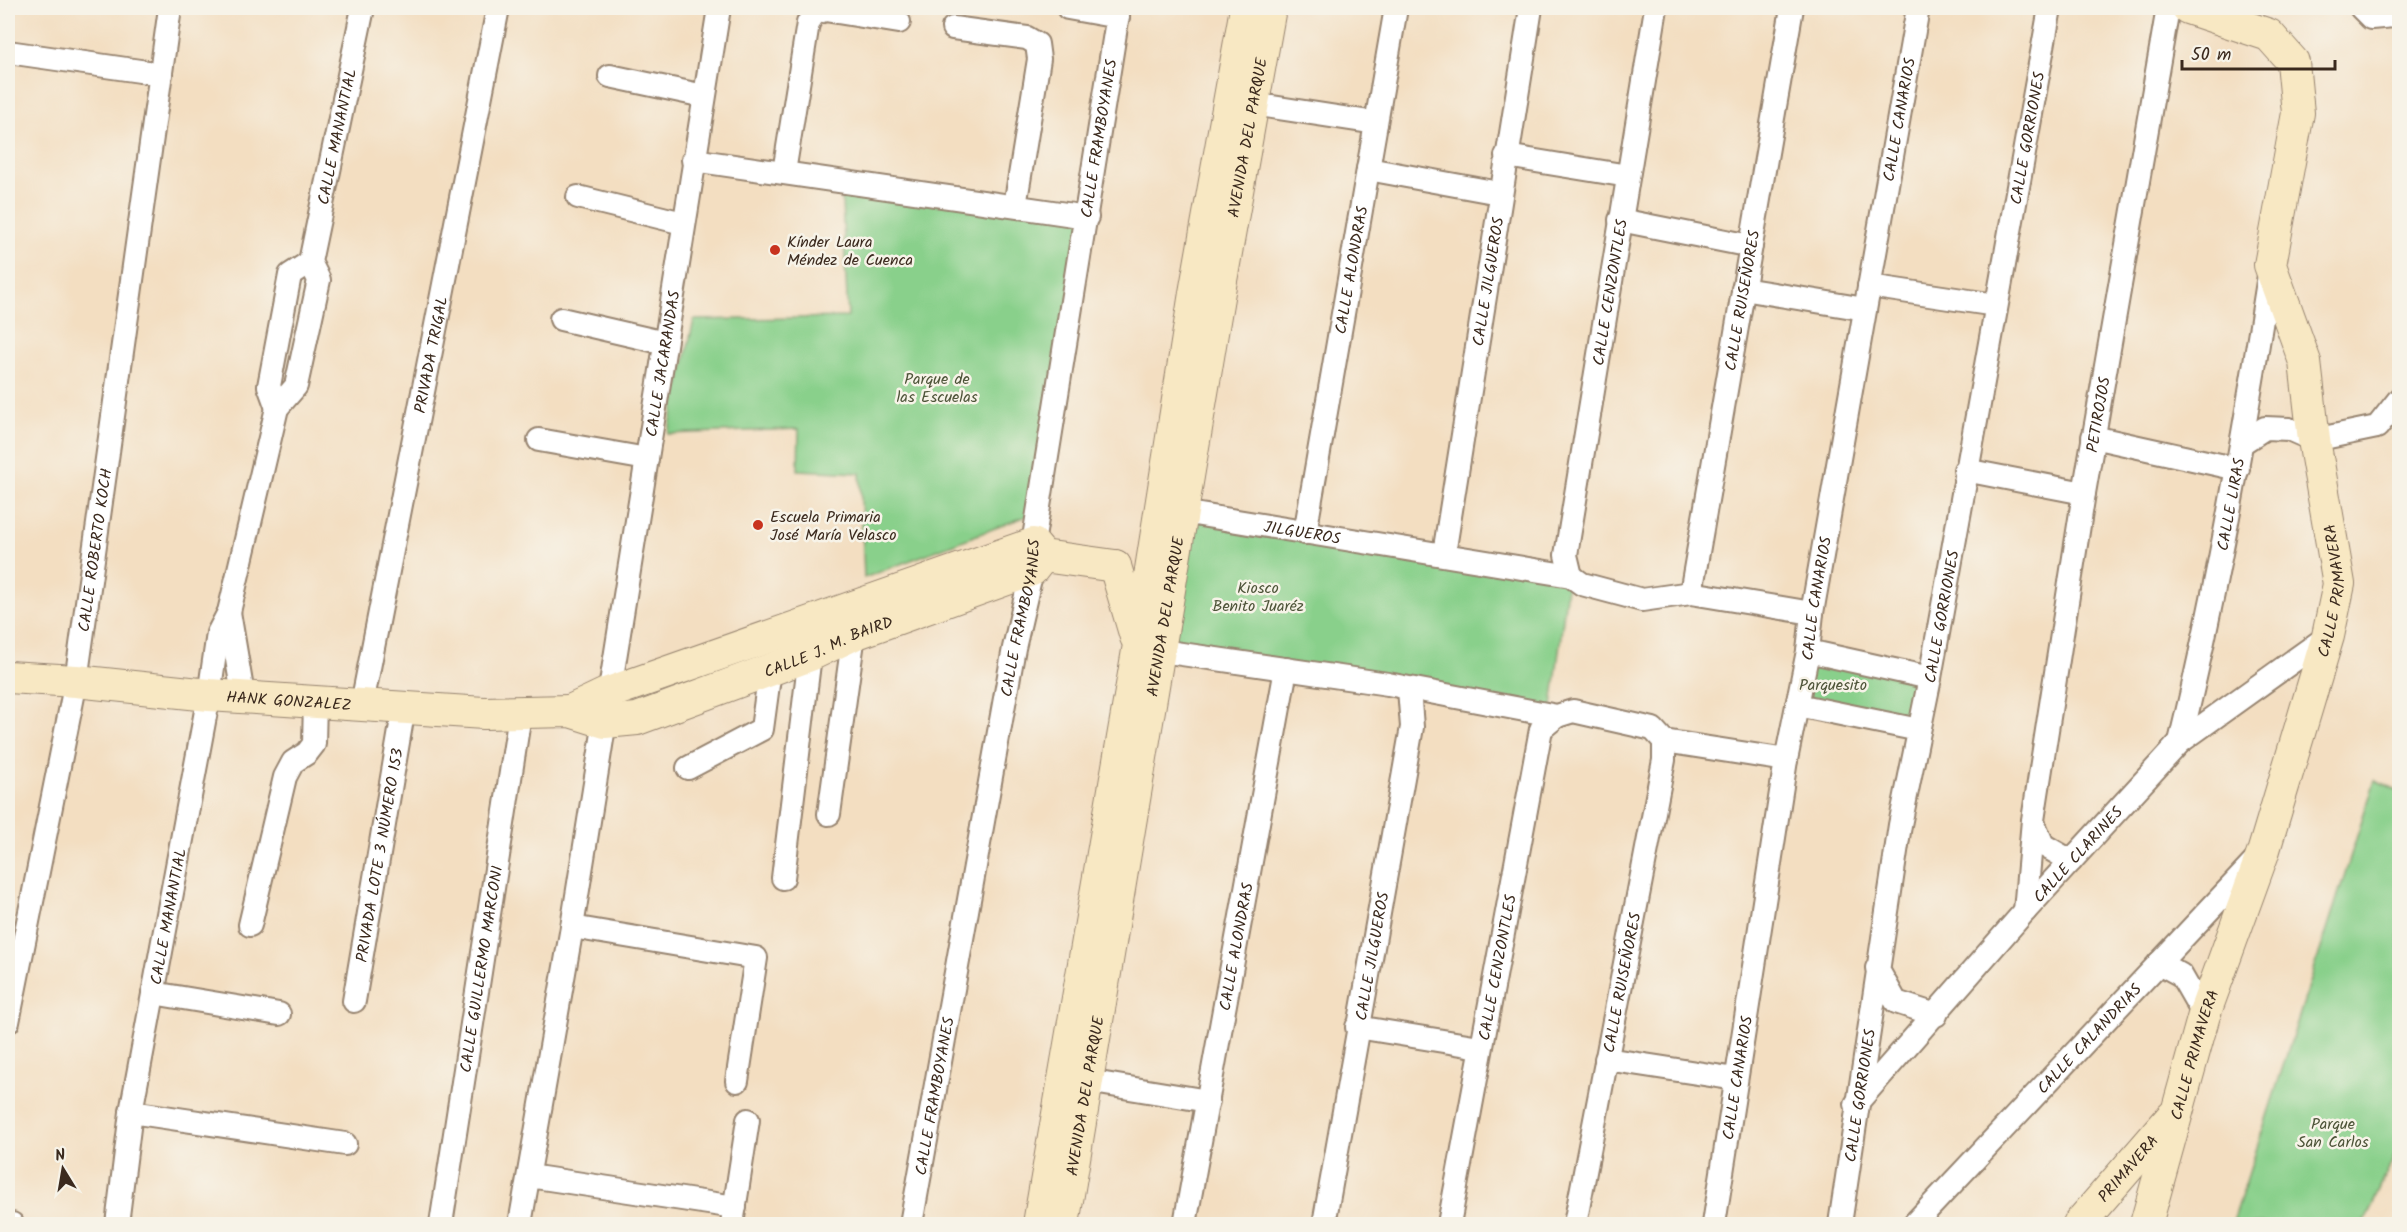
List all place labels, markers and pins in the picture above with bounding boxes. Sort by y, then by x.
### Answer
place label: Kínder Laura Méndez de Cuenca [787,230,913,273]
marker: Kínder Laura Méndez de Cuenca [768,243,782,257]
place label: Escuela Primaria José María Velasco [770,505,896,548]
marker: Escuela Primaria José María Velasco [751,518,765,532]

